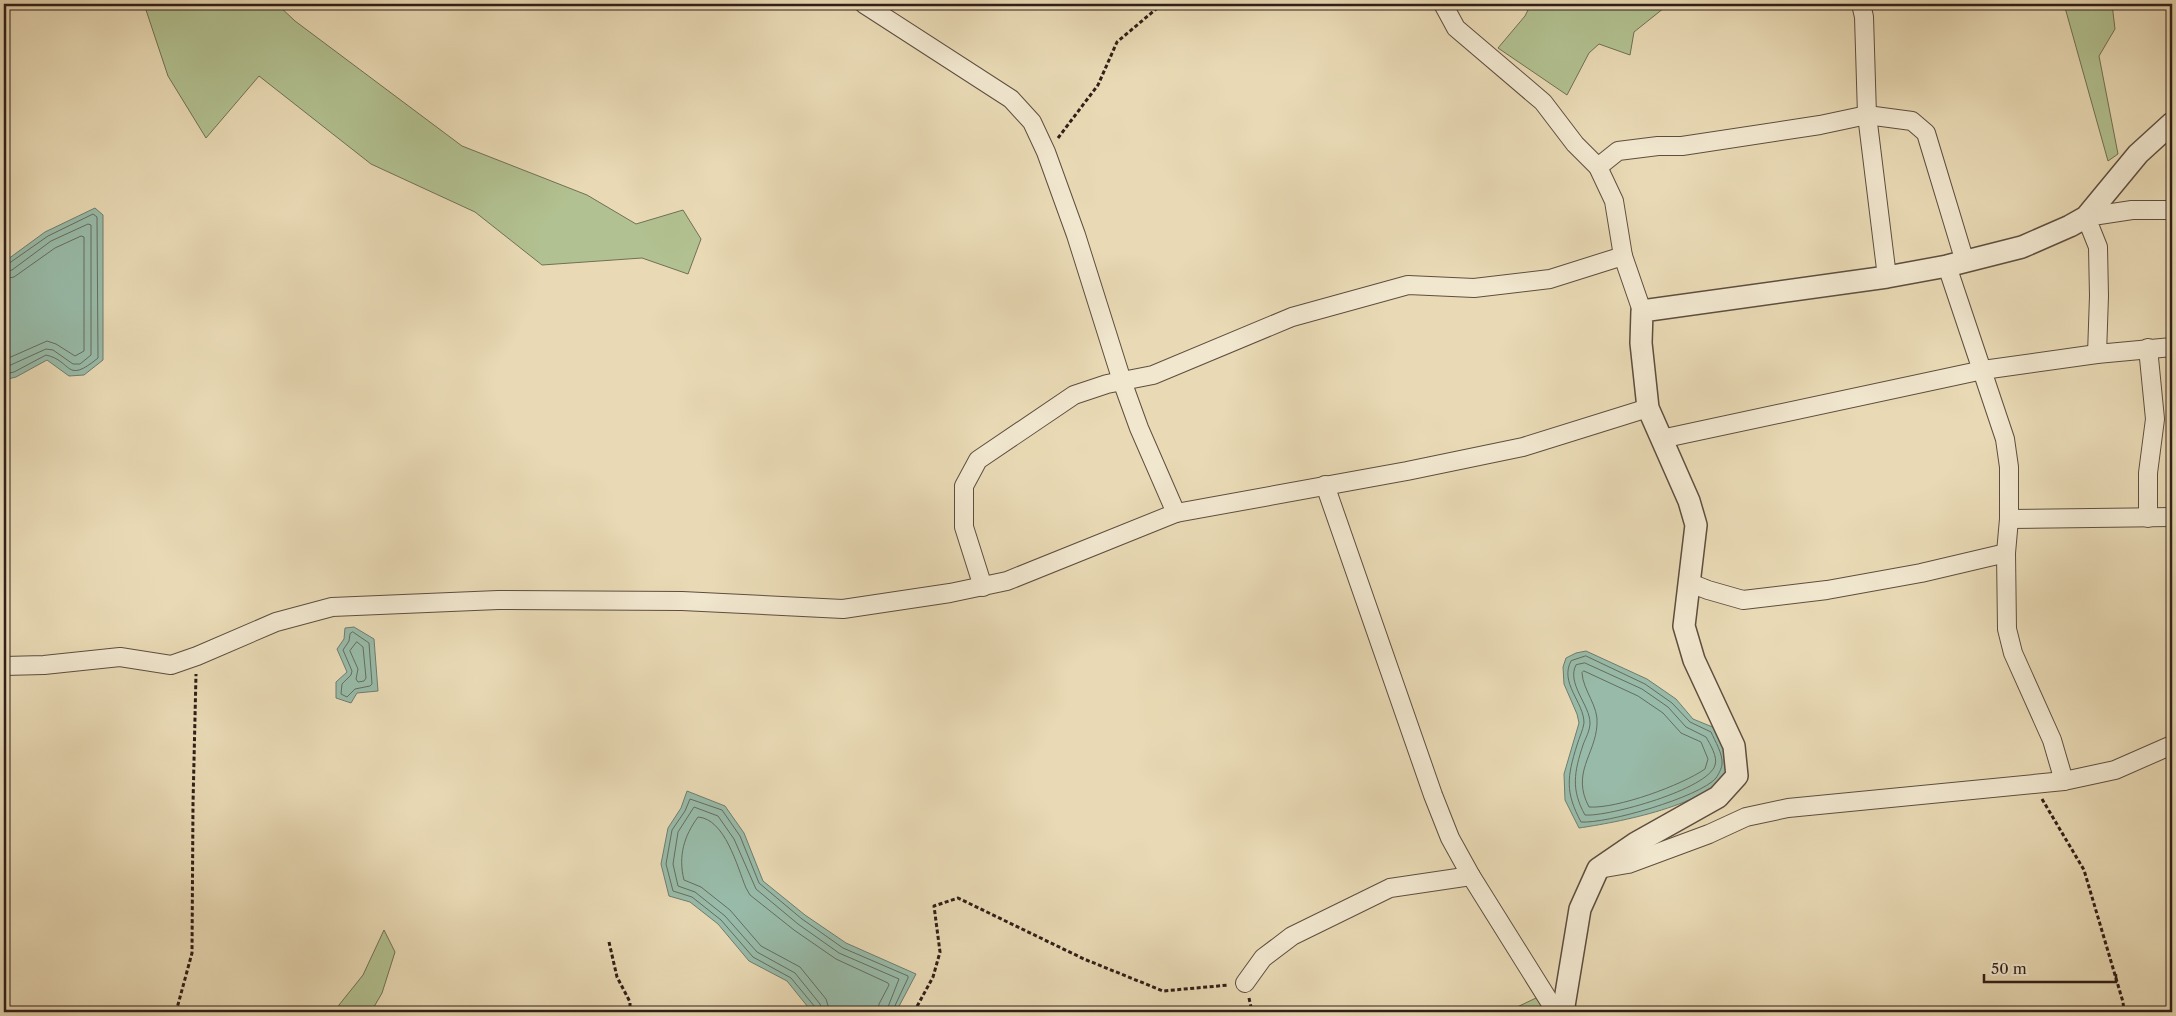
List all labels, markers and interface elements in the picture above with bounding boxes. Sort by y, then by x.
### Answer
scale bar [1984,951,2116,983]
text: 50 m [1991,959,2027,978]

